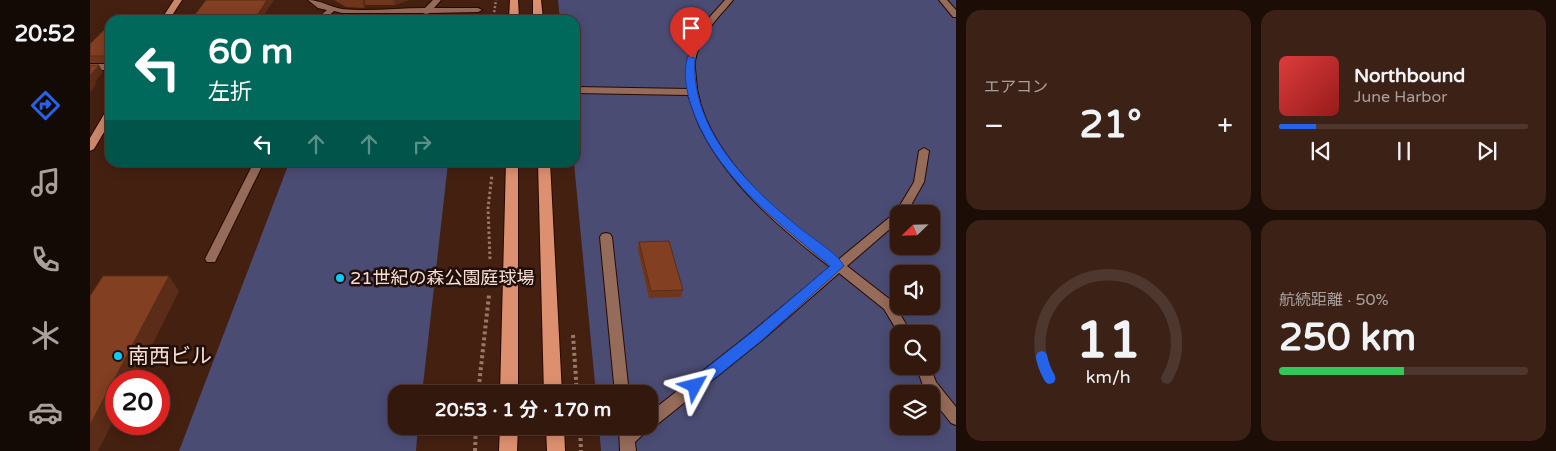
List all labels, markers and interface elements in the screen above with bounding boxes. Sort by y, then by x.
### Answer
pin [670,7,712,58]
icon: arrive [677,14,705,42]
text: 20:52 [15,21,75,47]
text: 60 m [208,31,293,73]
icon: left [125,35,190,100]
text: Northbound [1354,65,1465,87]
text: エアコン [984,77,1048,97]
text: 左折 [208,79,252,105]
text: June Harbor [1354,87,1447,107]
icon: directions [28,88,63,123]
text: 21° [1080,102,1142,148]
text: − [984,109,1004,143]
text: + [1217,109,1233,143]
icon: left [249,130,277,158]
icon: ahead [302,130,330,158]
icon: ahead [355,130,383,158]
icon: right [408,130,436,158]
icon: previous [1307,137,1335,165]
icon: pause [1390,137,1418,165]
icon: next [1473,137,1501,165]
icon: music [28,165,63,200]
north arrow [890,205,940,255]
map controls [890,205,940,435]
icon: phone [28,242,63,277]
button: sound [890,265,940,315]
place label: 21世紀の森公園庭球場 [350,267,535,289]
marker: 21世紀の森公園庭球場 [334,272,346,284]
text: 航続距離 · 50% [1279,290,1389,310]
text: 11 [1076,309,1141,372]
text: 250 km [1279,315,1416,361]
icon: climate [28,318,63,353]
button: search [890,325,940,375]
place label: 南西ビル [128,344,212,369]
marker: 南西ビル [112,350,124,362]
position arrow [668,359,720,411]
text: km/h [1086,367,1131,388]
speed limit sign: 20 [105,370,170,435]
button: layers [890,385,940,435]
icon: car [28,395,63,430]
text: 20:53 · 1 分 · 170 m [435,399,611,421]

